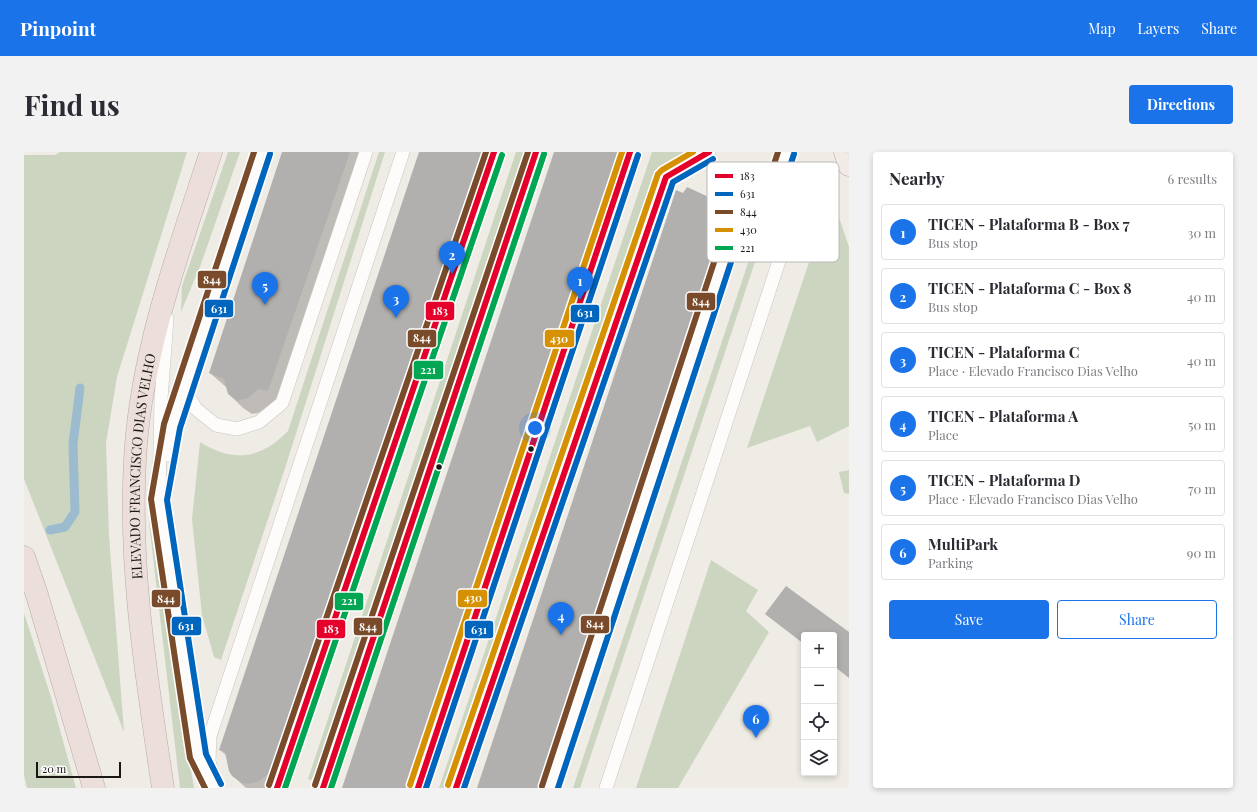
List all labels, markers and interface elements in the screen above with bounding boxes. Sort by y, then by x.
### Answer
text: Pinpoint [20,15,96,41]
text: Map [1088,19,1116,38]
text: Layers [1138,19,1179,38]
text: Share [1201,19,1237,38]
button: Directions [1129,85,1233,124]
text: Find us [24,86,120,123]
legend [707,162,839,262]
text: Nearby [889,167,944,189]
text: 183 [740,168,755,183]
text: 6 results [1167,170,1217,187]
text: 631 [740,186,755,201]
text: 844 [740,204,757,219]
text: TICEN - Plataforma B - Box 7 [928,214,1130,234]
text: 430 [740,222,757,237]
text: 1 [901,224,905,241]
text: 30 m [1188,224,1216,241]
text: Bus stop [928,234,978,251]
text: 221 [740,240,755,255]
pin: 2 [439,241,465,274]
pin: 1 [567,267,593,300]
line badge: 844 [197,270,227,289]
text: 844 [203,272,221,287]
pin: 5 [252,272,278,305]
text: TICEN - Plataforma C - Box 8 [928,278,1132,298]
pin: 3 [383,285,409,318]
text: 2 [900,288,906,305]
text: 40 m [1187,288,1216,305]
line badge: 844 [686,292,716,311]
text: 844 [692,294,710,309]
text: Bus stop [928,298,978,315]
line badge: 631 [204,299,234,318]
text: 631 [211,301,227,316]
line badge: 183 [425,301,455,321]
text: 183 [432,303,448,318]
line badge: 631 [570,304,600,323]
text: 631 [577,305,593,320]
line badge: 844 [407,329,437,348]
line badge: 430 [544,329,575,348]
text: 844 [413,330,431,345]
text: 430 [550,331,568,346]
text: TICEN - Plataforma C [928,342,1079,362]
street label: ELEVADO FRANCISCO DIAS VELHO [124,351,159,580]
text: 3 [900,352,906,369]
text: 40 m [1187,352,1216,369]
line badge: 221 [413,360,444,380]
text: 221 [420,362,436,377]
text: Place · Elevado Francisco Dias Velho [928,362,1138,379]
text: TICEN - Plataforma A [928,406,1078,426]
text: 4 [900,416,906,433]
text: 50 m [1188,416,1216,433]
your location [525,418,545,438]
text: Place [928,426,959,443]
unlabelled marker [526,444,536,454]
unlabelled marker [434,462,444,472]
text: TICEN - Plataforma D [928,470,1081,490]
text: 5 [900,480,906,497]
text: 70 m [1188,480,1216,497]
text: Place · Elevado Francisco Dias Velho [928,490,1138,507]
text: MultiPark [928,534,998,554]
text: 6 [899,544,907,561]
text: 90 m [1187,544,1216,561]
text: Parking [928,554,973,571]
line badge: 844 [151,589,181,608]
line badge: 430 [457,589,488,608]
text: 430 [464,590,482,605]
text: 844 [157,591,175,606]
line badge: 221 [334,592,364,611]
text: 221 [341,593,357,608]
button: Save [889,600,1049,639]
button: Share [1057,600,1217,639]
pin: 4 [548,602,574,635]
line badge: 844 [580,615,610,634]
line badge: 631 [171,616,202,636]
text: 844 [586,616,604,631]
line badge: 844 [353,617,383,636]
text: 631 [178,618,194,633]
line badge: 183 [316,619,346,639]
text: 844 [359,619,377,634]
line badge: 631 [464,620,494,639]
text: 183 [323,621,339,636]
text: 631 [471,622,487,637]
map controls [801,632,837,776]
button: + [801,632,837,668]
button: − [801,668,837,704]
button: locate [801,704,837,740]
pin: 6 [743,705,769,738]
button: layers [801,740,837,776]
scale bar [36,760,121,779]
text: 20 m [42,761,66,776]

